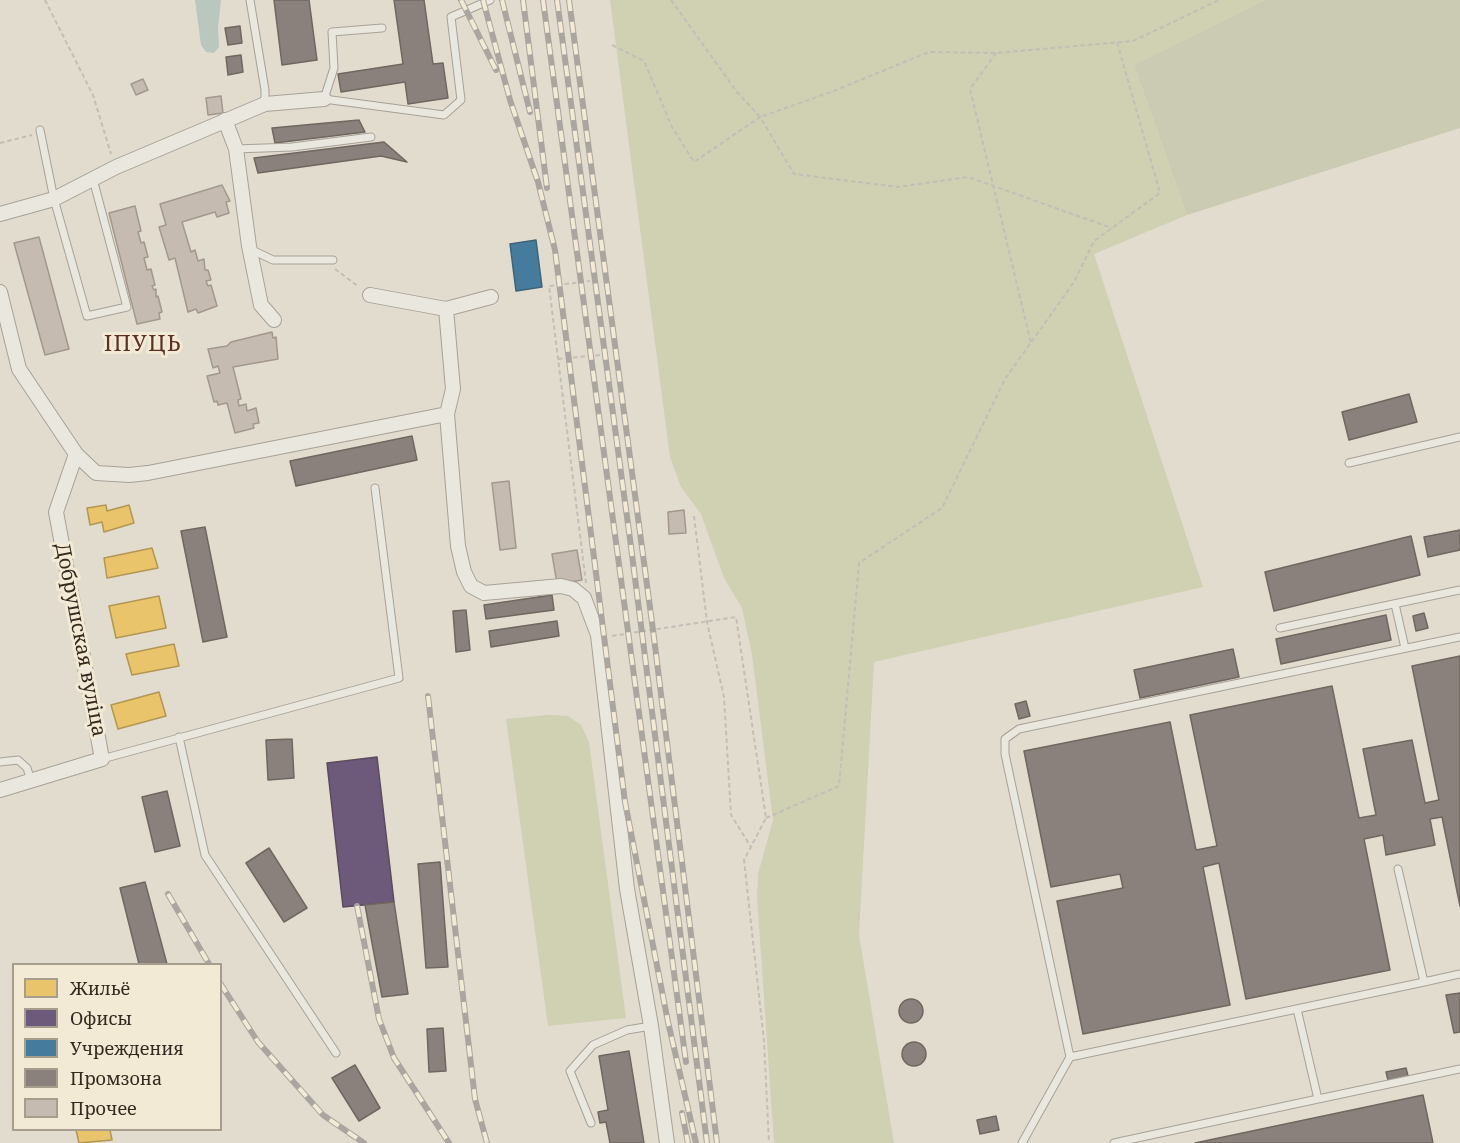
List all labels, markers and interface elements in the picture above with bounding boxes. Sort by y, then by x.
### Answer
district label: ІПУЦЬ [104,332,182,358]
street label: Добрушская вуліца [49,541,111,739]
legend [12,963,222,1131]
text: Жильё [70,976,130,1000]
text: Офисы [70,1006,132,1030]
text: Учреждения [70,1036,184,1060]
text: Промзона [70,1066,162,1090]
text: Прочее [70,1096,137,1120]

